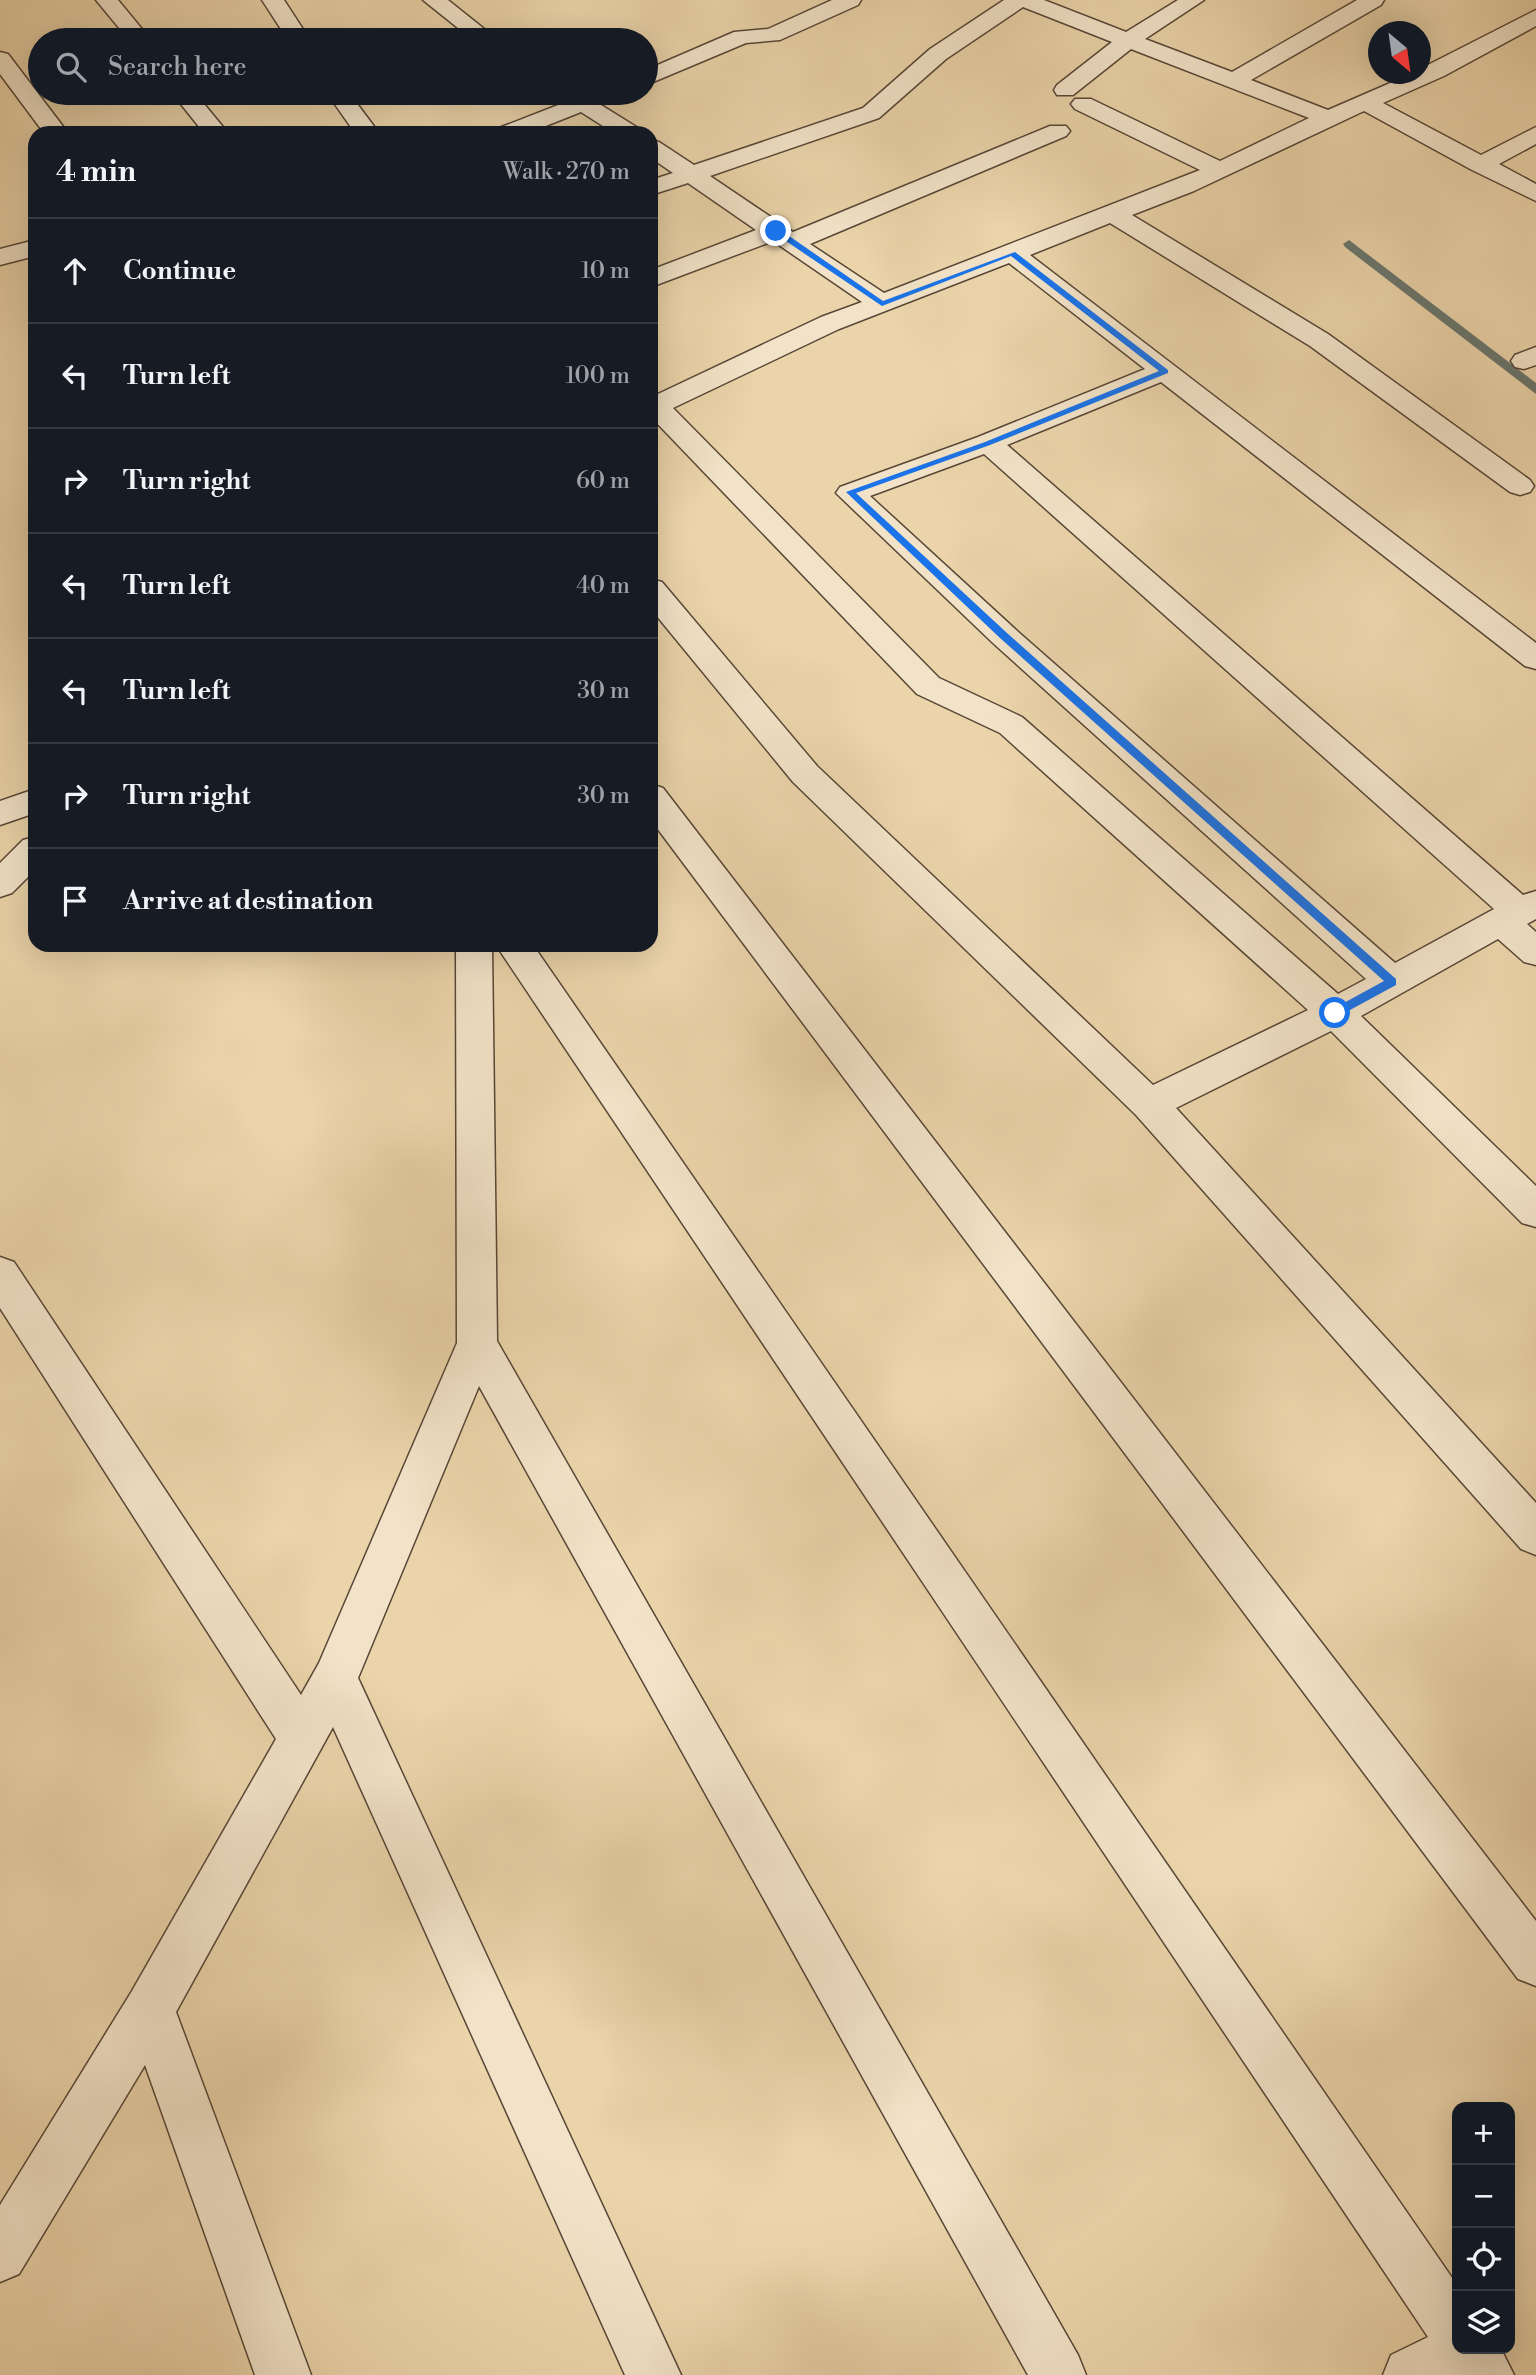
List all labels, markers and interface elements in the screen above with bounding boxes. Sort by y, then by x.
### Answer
north arrow [1368,21,1431,84]
search box [28,28,658,105]
icon: search [52,48,90,86]
text: Search here [108,51,247,83]
text: 4 min [56,153,136,191]
text: Walk · 270 m [503,158,630,186]
route end [760,215,791,246]
icon: ahead [56,252,94,290]
text: Continue [123,255,236,287]
text: 10 m [581,257,630,285]
icon: left [56,357,94,395]
text: Turn left [123,360,231,392]
text: 100 m [565,362,630,390]
icon: right [56,462,94,500]
text: Turn right [123,465,251,497]
text: 60 m [576,467,630,495]
icon: left [56,567,94,605]
text: Turn left [123,570,231,602]
text: 40 m [576,572,630,600]
icon: left [56,672,94,710]
text: Turn left [123,675,231,707]
text: 30 m [577,677,630,705]
icon: right [56,777,94,815]
text: Turn right [123,780,251,812]
text: 30 m [577,782,630,810]
icon: arrive [56,882,94,920]
text: Arrive at destination [123,885,373,917]
route start [1319,997,1350,1028]
map controls [1452,2102,1515,2354]
button: + [1452,2102,1515,2165]
button: − [1452,2165,1515,2228]
button: locate [1452,2228,1515,2291]
button: layers [1452,2291,1515,2354]

